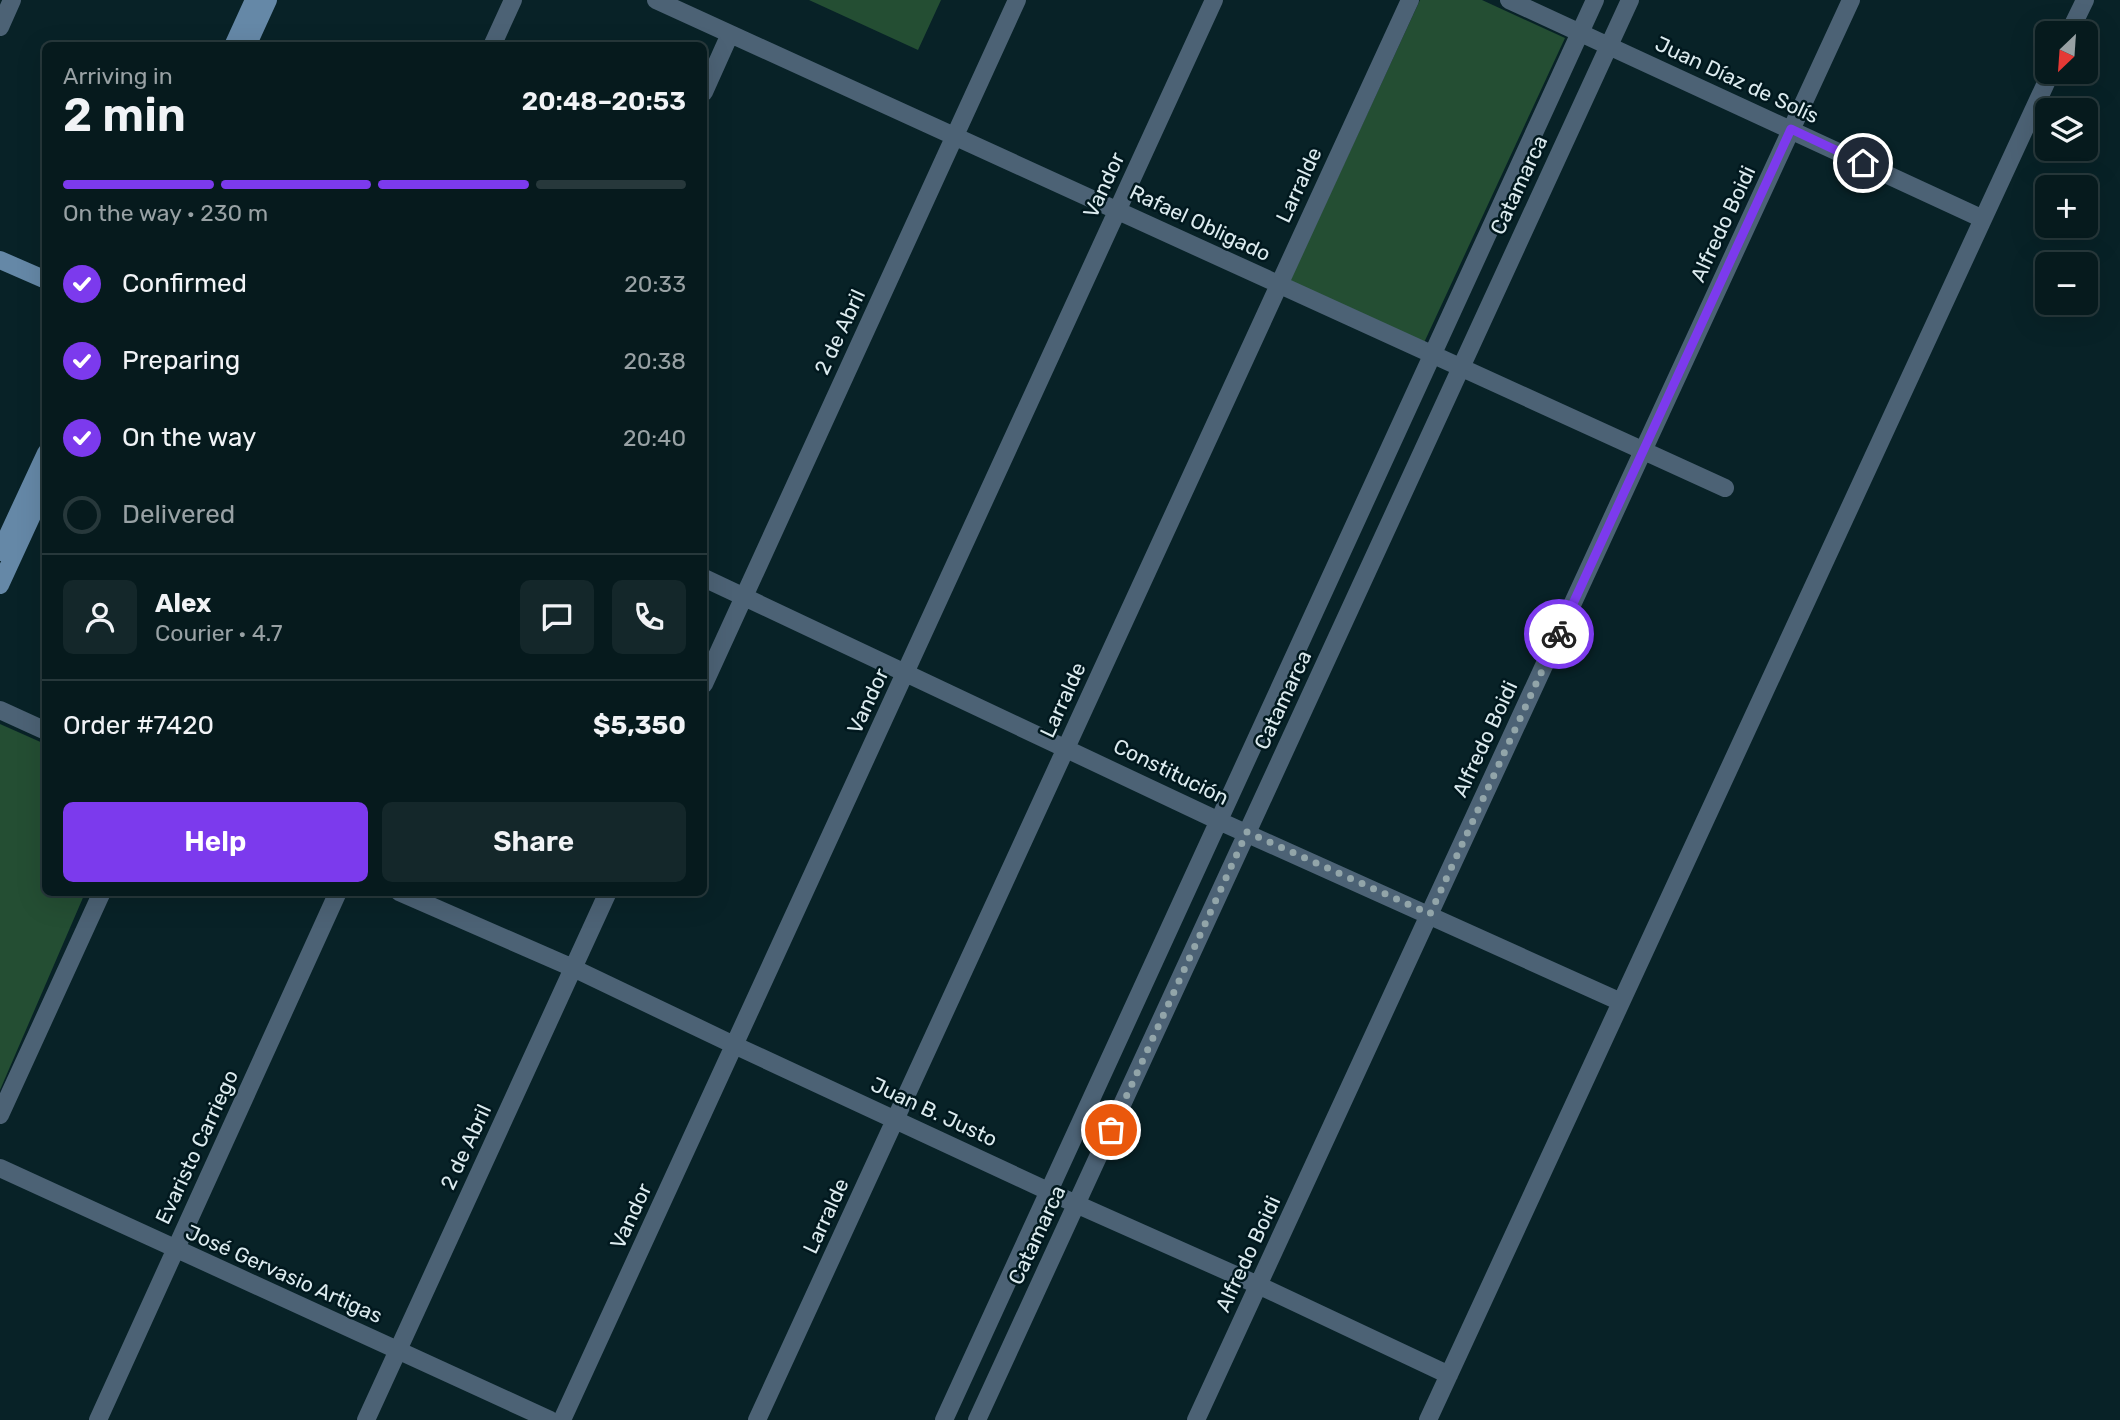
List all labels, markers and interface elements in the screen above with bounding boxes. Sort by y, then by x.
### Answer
north arrow [2035,21,2098,84]
map controls [2035,21,2098,315]
street label: Juan Díaz de Solís [1651,31,1823,128]
text: Arriving in [63,62,173,90]
text: 20:48–20:53 [522,86,686,117]
text: 2 min [63,88,186,143]
button: layers [2035,98,2098,161]
street label: Catamarca [1485,131,1552,238]
pin [1833,133,1893,193]
street label: Larralde [1270,143,1327,226]
icon: home [1844,144,1882,182]
street label: Vandor [1078,148,1130,222]
street label: Alfredo Boidi [1685,162,1760,286]
button: + [2035,175,2098,238]
street label: Rafael Obligado [1126,179,1275,266]
text: On the way · 230 m [63,199,268,227]
button: − [2035,252,2098,315]
icon: check [63,265,101,303]
text: Confirmed [122,268,247,299]
text: 20:33 [624,270,686,298]
street label: 2 de Abril [809,285,870,378]
icon: check [63,342,101,380]
text: Preparing [122,345,240,376]
text: 20:38 [624,347,686,375]
icon: check [63,419,101,457]
text: On the way [122,422,256,453]
text: 20:40 [623,424,686,452]
text: Delivered [122,499,235,530]
button: person [63,580,137,654]
button: chat [520,580,594,654]
button: phone [612,580,686,654]
text: Alex [155,588,211,619]
courier [1524,599,1594,669]
icon: bike [1540,615,1578,653]
text: Courier · 4.7 [155,619,282,647]
street label: Catamarca [1249,646,1316,753]
street label: Larralde [1034,658,1091,741]
street label: Vandor [842,664,894,738]
street label: Alfredo Boidi [1447,677,1522,801]
text: Order #7420 [63,710,214,741]
text: $5,350 [593,710,686,741]
street label: Constitución [1110,733,1233,810]
button: Help [63,802,368,882]
button: Share [382,802,686,882]
street label: Evaristo Carriego [150,1066,243,1228]
street label: Juan B. Justo [867,1071,1001,1152]
street label: 2 de Abril [435,1100,496,1193]
pin [1081,1100,1141,1160]
icon: bag [1092,1111,1130,1149]
street label: Larralde [797,1174,854,1257]
street label: Vandor [605,1179,657,1253]
street label: Catamarca [1003,1181,1070,1288]
street label: Alfredo Boidi [1210,1192,1285,1316]
street label: José Gervasio Artigas [182,1219,386,1328]

